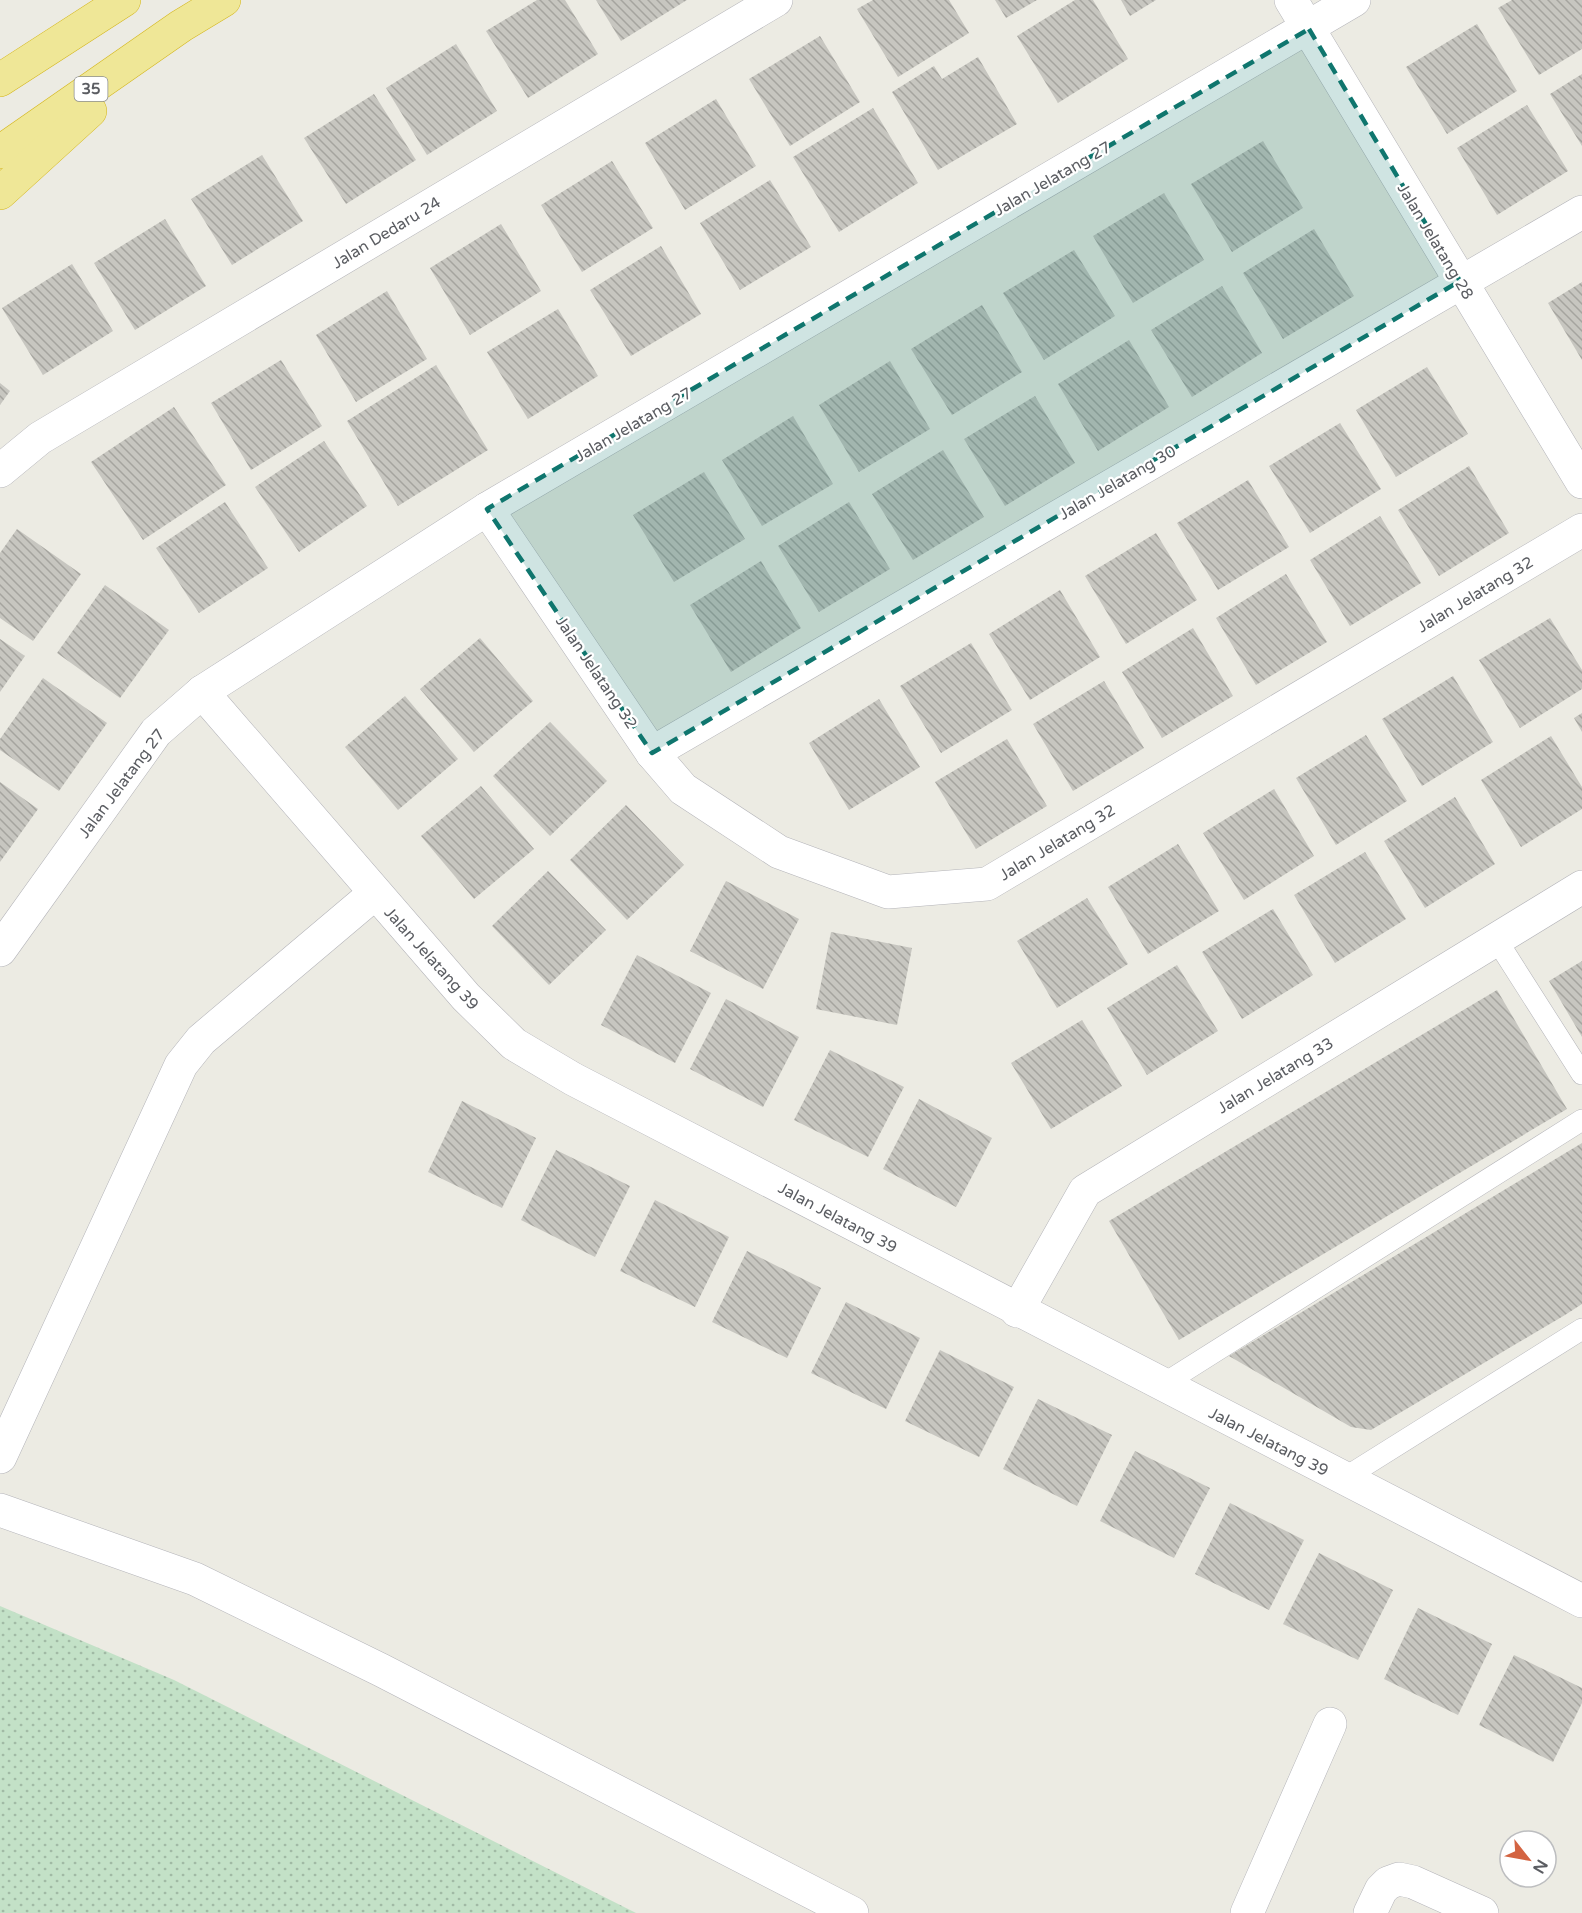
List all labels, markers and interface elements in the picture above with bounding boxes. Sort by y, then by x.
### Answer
road number: 35 [74,77,107,101]
street label: Jalan Jelatang 27 [990,137,1115,220]
street label: Jalan Jelatang 28 [1393,180,1478,303]
street label: Jalan Dedaru 24 [329,193,445,273]
street label: Jalan Jelatang 27 [571,383,696,466]
street label: Jalan Jelatang 30 [1055,441,1180,524]
street label: Jalan Jelatang 32 [1414,552,1537,637]
street label: Jalan Jelatang 32 [551,612,641,733]
street label: Jalan Jelatang 27 [74,725,169,842]
street label: Jalan Jelatang 32 [996,800,1119,885]
street label: Jalan Jelatang 39 [380,903,483,1014]
street label: Jalan Jelatang 33 [1214,1033,1337,1118]
street label: Jalan Jelatang 39 [775,1178,900,1258]
street label: Jalan Jelatang 39 [1205,1403,1332,1481]
north arrow [1498,1829,1558,1889]
text: N [1528,1856,1552,1877]

